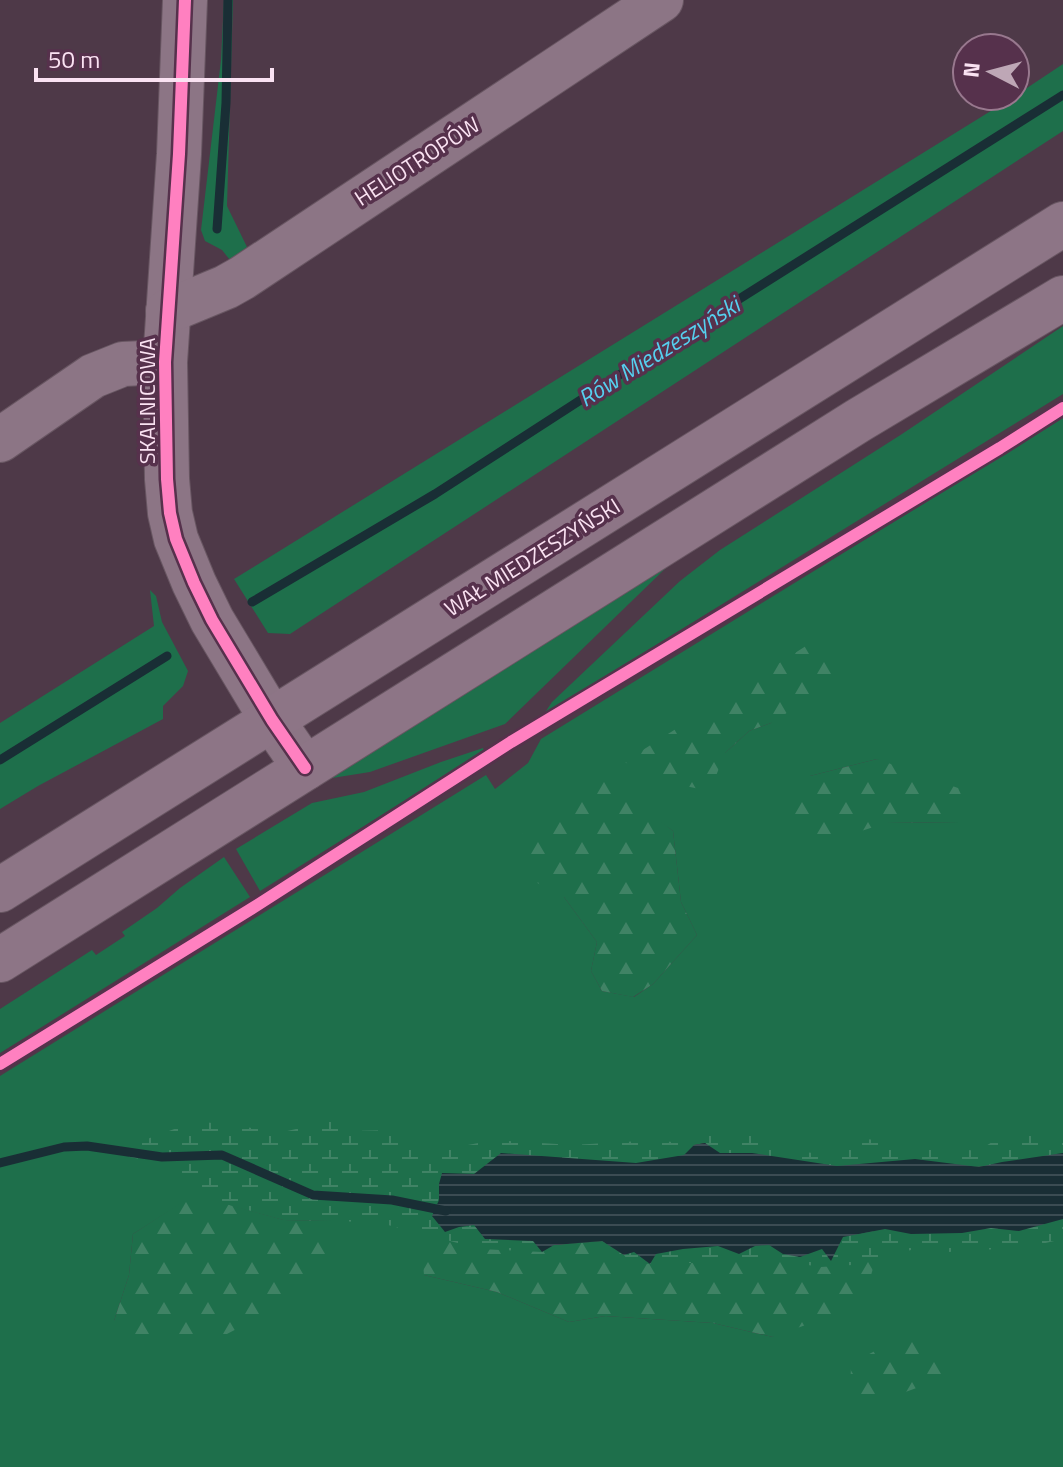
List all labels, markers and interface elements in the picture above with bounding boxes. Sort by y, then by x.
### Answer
scale bar [36,32,272,82]
north arrow [951,32,1031,112]
text: 50 m [48,41,100,77]
text: N [953,61,989,79]
street label: HELIOTROPÓW [347,108,487,214]
water label: Rów Miedzeszyński [571,285,749,415]
street label: SKALNICOWA [130,338,164,464]
street label: WAŁ MIEDZESZYŃSKI [437,489,627,625]

